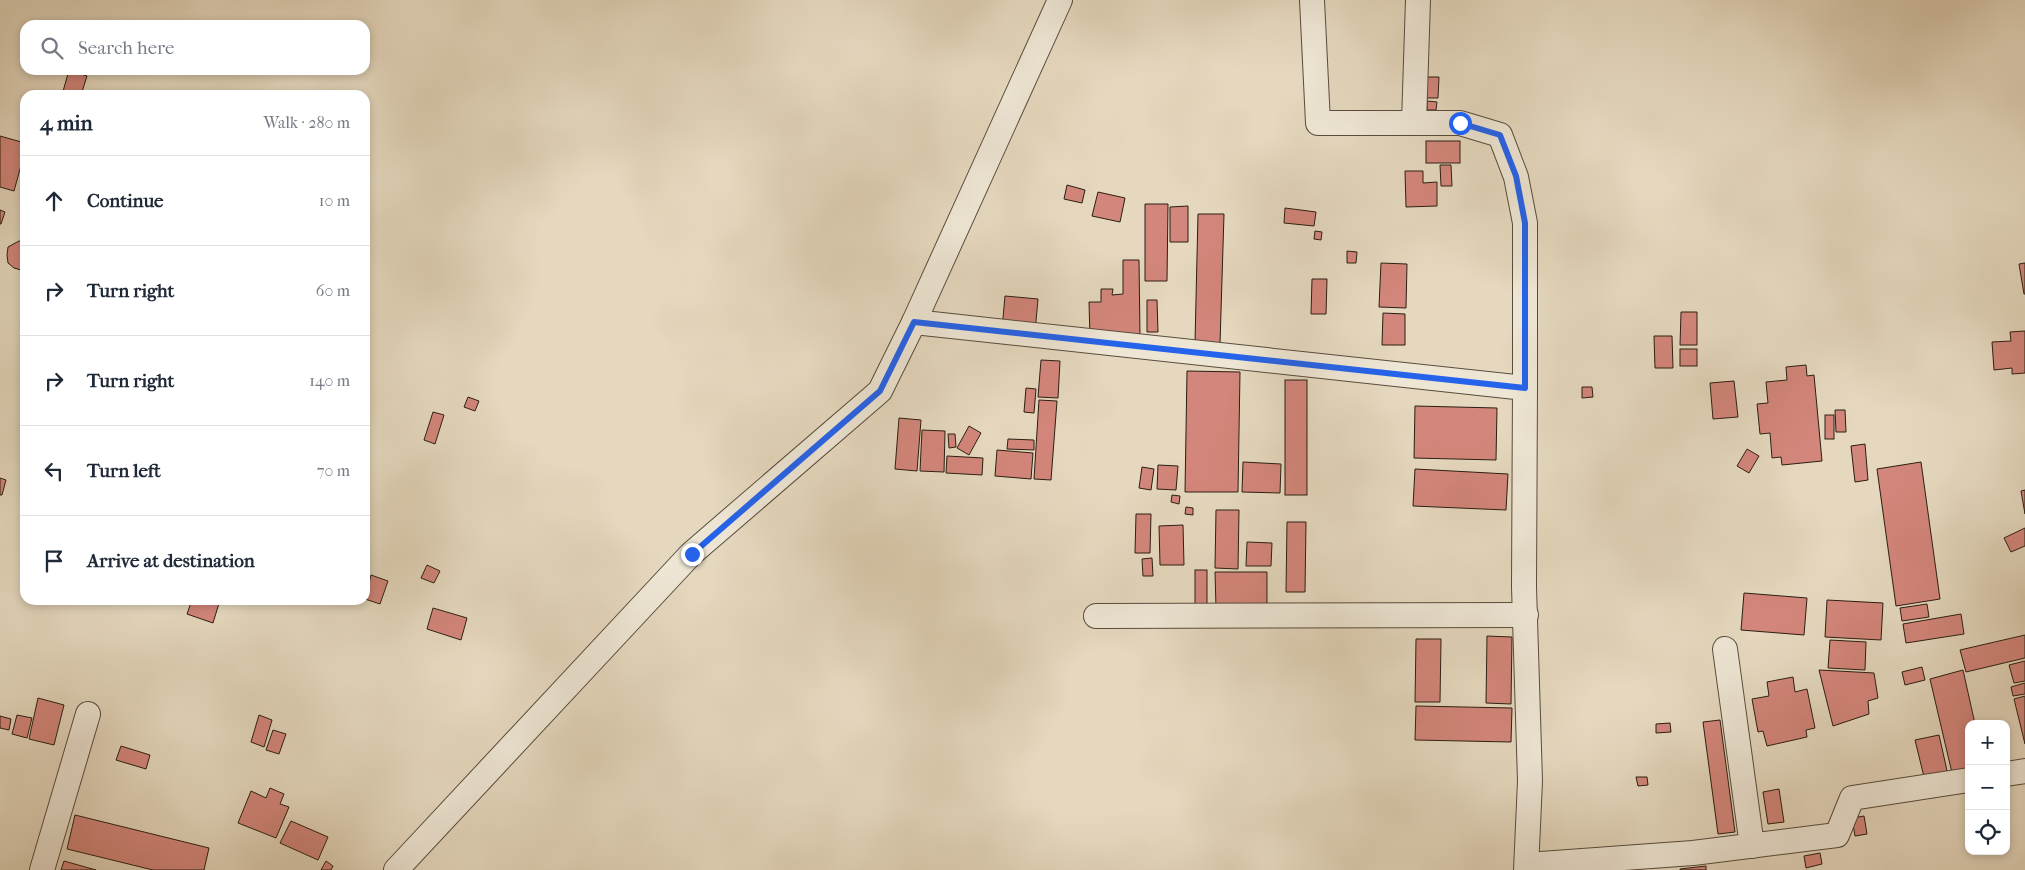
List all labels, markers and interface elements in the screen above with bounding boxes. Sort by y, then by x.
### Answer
search box [20,20,370,75]
icon: search [38,34,66,62]
text: Search here [78,37,174,59]
text: 4 min [40,111,93,135]
route start [1449,112,1472,135]
text: Walk · 280 m [263,113,350,132]
icon: ahead [40,187,68,215]
text: Continue [87,190,163,212]
text: 10 m [319,191,350,210]
icon: right [40,277,68,305]
text: Turn right [87,280,174,302]
text: 60 m [316,281,350,300]
icon: right [40,367,68,395]
text: Turn right [87,370,174,392]
text: 140 m [309,371,350,390]
icon: left [40,457,68,485]
text: Turn left [87,460,161,482]
text: 70 m [317,461,350,480]
route end [681,543,704,566]
icon: arrive [40,547,68,575]
text: Arrive at destination [87,550,255,572]
map controls [1965,720,2010,855]
button: + [1965,720,2010,765]
button: − [1965,765,2010,810]
button: locate [1965,810,2010,855]

